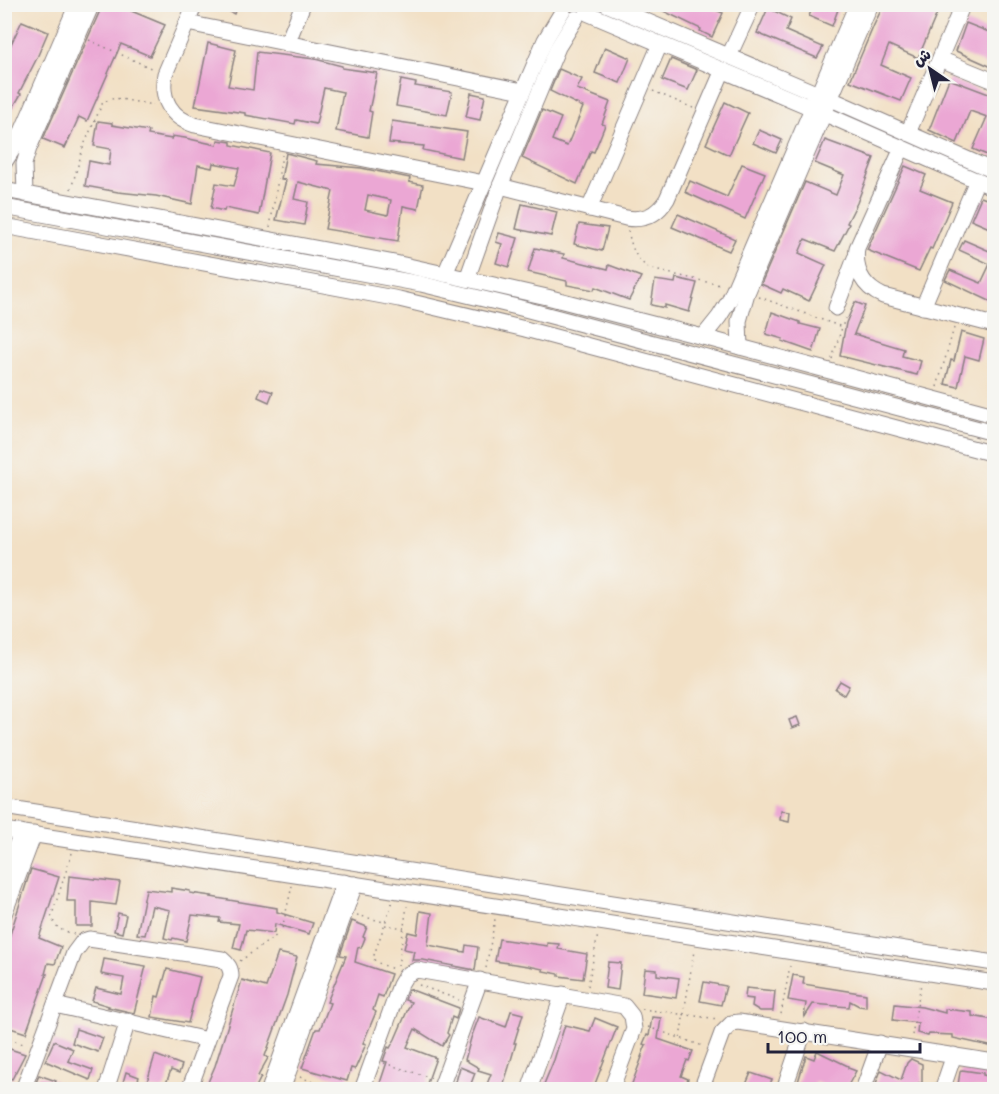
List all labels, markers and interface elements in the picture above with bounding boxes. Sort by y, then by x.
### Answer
north arrow [900,39,960,99]
text: ش [908,43,934,70]
scale bar [768,1016,920,1054]
text: 100 m [777,1024,827,1048]

